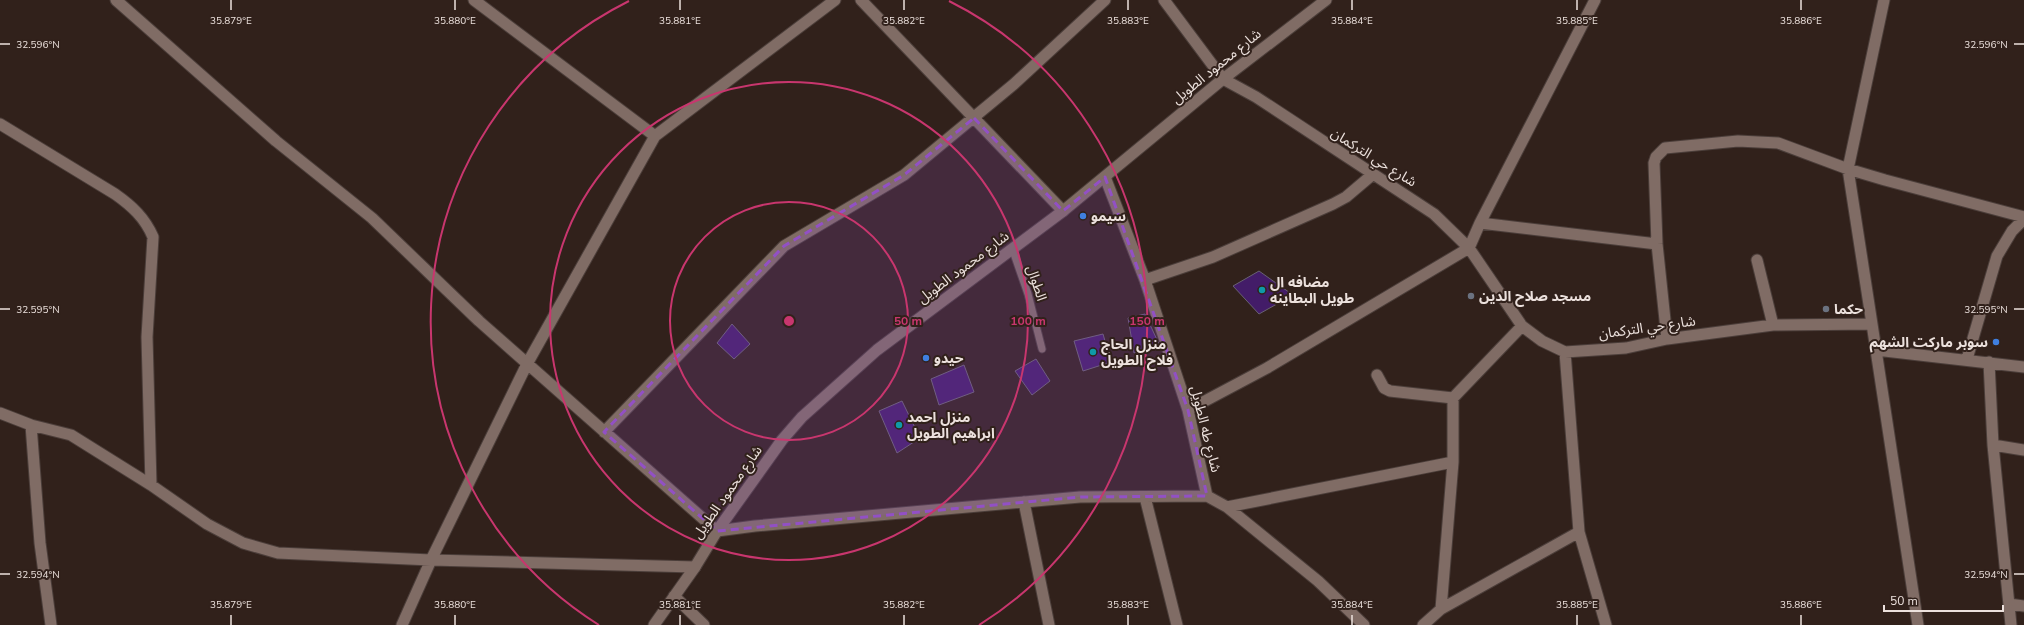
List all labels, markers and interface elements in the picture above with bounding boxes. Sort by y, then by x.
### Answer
text: 35.879°E [210,14,252,28]
text: 35.880°E [434,14,476,28]
text: 35.881°E [659,14,701,28]
text: 35.882°E [883,14,925,28]
text: 35.883°E [1107,14,1149,28]
text: 35.884°E [1331,14,1373,28]
text: 35.885°E [1556,14,1598,28]
text: 35.886°E [1780,14,1822,28]
street label: شارع محمود الطويل [1168,24,1266,109]
text: 32.596°N [16,38,60,52]
text: 32.596°N [1964,38,2008,52]
street label: شارع حي التركمان [1327,123,1420,192]
place label: سيمو [1091,207,1126,226]
marker: سيمو [1078,211,1088,221]
street label: شارع محمود الطويل [914,227,1014,309]
street label: الطوال [1022,263,1051,303]
place label: مضافه ال طويل البطاينه [1270,273,1354,308]
marker: مضافه ال طويل البطاينه [1257,285,1267,295]
place label: مسجد صلاح الدين [1479,287,1591,307]
marker: مسجد صلاح الدين [1466,291,1476,301]
place label: حكما [1834,300,1863,319]
text: 32.595°N [16,303,60,317]
text: 32.595°N [1964,303,2008,317]
marker: حكما [1821,304,1831,314]
street label: شارع حي التركمان [1597,311,1697,345]
text: 50 m [894,313,922,329]
text: 100 m [1010,313,1046,329]
text: 150 m [1129,313,1165,329]
centre of rings [782,314,796,328]
place label: سوبر ماركت الشهم [1869,333,1988,353]
place label: منزل الحاج فلاح الطويل [1101,335,1173,371]
marker: سوبر ماركت الشهم [1991,337,2001,347]
marker: منزل الحاج فلاح الطويل [1088,347,1098,357]
place label: حيدو [934,349,964,368]
marker: حيدو [921,353,931,363]
street label: شارع طه الطويل [1185,384,1225,475]
place label: منزل احمد ابراهيم الطويل [907,408,995,444]
marker: منزل احمد ابراهيم الطويل [894,420,904,430]
street label: شارع محمود الطويل [688,442,768,543]
text: 32.594°N [16,568,60,582]
text: 32.594°N [1964,568,2008,582]
scale bar [1884,587,2003,613]
text: 50 m [1890,593,1918,609]
text: 35.879°E [210,598,252,612]
text: 35.880°E [434,598,476,612]
text: 35.881°E [659,598,701,612]
text: 35.882°E [883,598,925,612]
text: 35.883°E [1107,598,1149,612]
text: 35.884°E [1331,598,1373,612]
text: 35.885°E [1556,598,1598,612]
text: 35.886°E [1780,598,1822,612]

